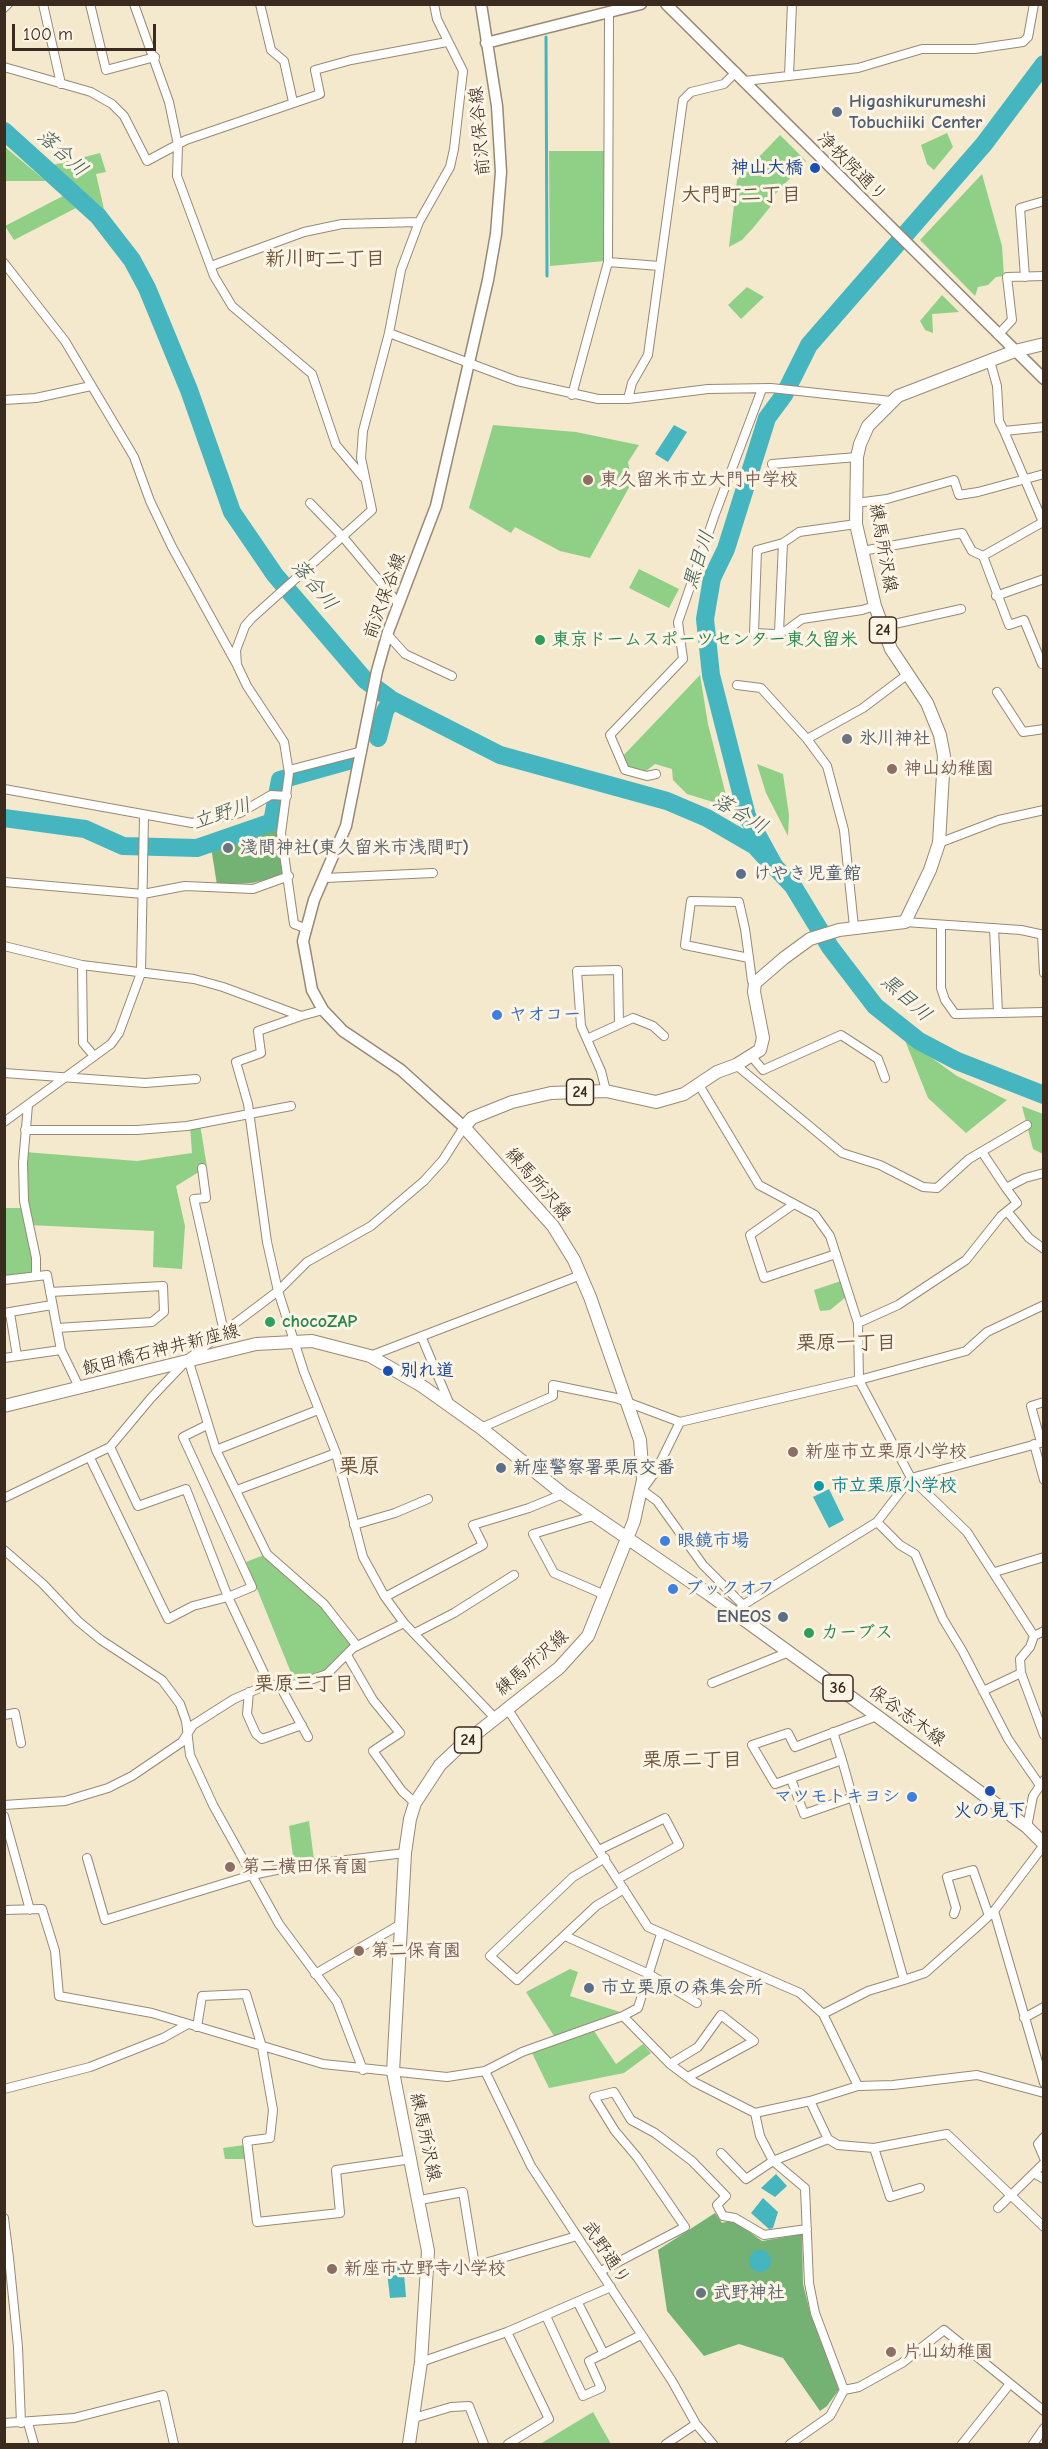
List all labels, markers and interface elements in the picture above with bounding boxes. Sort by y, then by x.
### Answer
scale bar [15,12,159,50]
text: 100 m [23,24,73,45]
street label: 前沢保谷線 [465,85,495,177]
place label: Higashikurumeshi Tobuchiiki Center [849,91,986,134]
marker: Higashikurumeshi Tobuchiiki Center [830,105,844,119]
water label: 落合川 [32,124,92,182]
street label: 浄牧院通り [813,128,891,206]
place label: 神山大橋 [731,157,803,179]
marker: 神山大橋 [808,161,822,175]
district label: 大門町二丁目 [681,183,801,207]
district label: 新川町二丁目 [265,247,385,271]
place label: 東久留米市立大門中学校 [600,469,798,491]
marker: 東久留米市立大門中学校 [581,473,595,487]
street label: 練馬所沢線 [865,502,901,594]
water label: 黒目川 [678,528,720,592]
street label: 前沢保谷線 [359,550,411,642]
water label: 落合川 [286,554,342,616]
road number: 24 [870,617,896,643]
place label: 東京ドームスポーツセンター東久留米 [552,629,858,651]
marker: 東京ドームスポーツセンター東久留米 [533,633,547,647]
place label: 氷川神社 [859,728,931,750]
marker: 氷川神社 [840,732,854,746]
place label: 神山幼稚園 [904,758,994,780]
marker: 神山幼稚園 [885,762,899,776]
water label: 落合川 [708,788,772,840]
water label: 立野川 [190,793,254,835]
place label: 淺間神社(東久留米市浅間町) [240,837,469,859]
marker: 淺間神社(東久留米市浅間町) [221,841,235,855]
place label: けやき児童館 [753,863,861,885]
marker: けやき児童館 [734,867,748,881]
water label: 黒目川 [876,969,936,1027]
place label: ヤオコー [509,1004,581,1026]
marker: ヤオコー [490,1008,504,1022]
road number: 24 [566,1079,594,1105]
street label: 練馬所沢線 [500,1143,576,1225]
place label: chocoZAP [282,1311,357,1333]
marker: chocoZAP [263,1315,277,1329]
street label: 飯田橋石神井新座線 [80,1320,242,1380]
district label: 栗原一丁目 [796,1331,896,1355]
place label: 別れ道 [400,1360,454,1382]
marker: 別れ道 [381,1364,395,1378]
place label: 新座市立栗原小学校 [805,1441,967,1463]
marker: 新座市立栗原小学校 [786,1445,800,1459]
district label: 栗原 [338,1454,380,1480]
place label: 新座警察署栗原交番 [513,1457,675,1479]
marker: 新座警察署栗原交番 [494,1461,508,1475]
place label: 市立栗原小学校 [831,1475,957,1497]
marker: 市立栗原小学校 [812,1479,826,1493]
place label: 眼鏡市場 [677,1530,749,1552]
marker: 眼鏡市場 [658,1534,672,1548]
place label: ブックオフ [685,1578,775,1600]
marker: ブックオフ [666,1582,680,1596]
place label: ENEOS [717,1606,771,1628]
marker: ENEOS [776,1610,790,1624]
place label: カーブス [821,1622,893,1644]
street label: 練馬所沢線 [491,1625,573,1701]
marker: カーブス [802,1626,816,1640]
district label: 栗原三丁目 [254,1672,354,1696]
road number: 36 [823,1675,853,1701]
street label: 保谷志木線 [864,1681,950,1751]
road number: 24 [454,1727,482,1753]
district label: 栗原二丁目 [642,1748,742,1772]
marker: 火の見下 [983,1784,997,1798]
place label: マツモトキヨシ [774,1786,900,1808]
marker: マツモトキヨシ [905,1790,919,1804]
place label: 火の見下 [954,1800,1026,1822]
place label: 第二横田保育園 [242,1856,368,1878]
marker: 第二横田保育園 [223,1860,237,1874]
place label: 第二保育園 [371,1940,461,1962]
marker: 第二保育園 [352,1944,366,1958]
place label: 市立栗原の森集会所 [601,1977,763,1999]
marker: 市立栗原の森集会所 [582,1981,596,1995]
street label: 練馬所沢線 [405,2091,445,2183]
street label: 武野通り [577,2217,635,2289]
place label: 新座市立野寺小学校 [344,2258,506,2280]
marker: 新座市立野寺小学校 [325,2262,339,2276]
place label: 武野神社 [713,2282,785,2304]
marker: 武野神社 [694,2286,708,2300]
place label: 片山幼稚園 [903,2341,993,2363]
marker: 片山幼稚園 [884,2345,898,2359]

